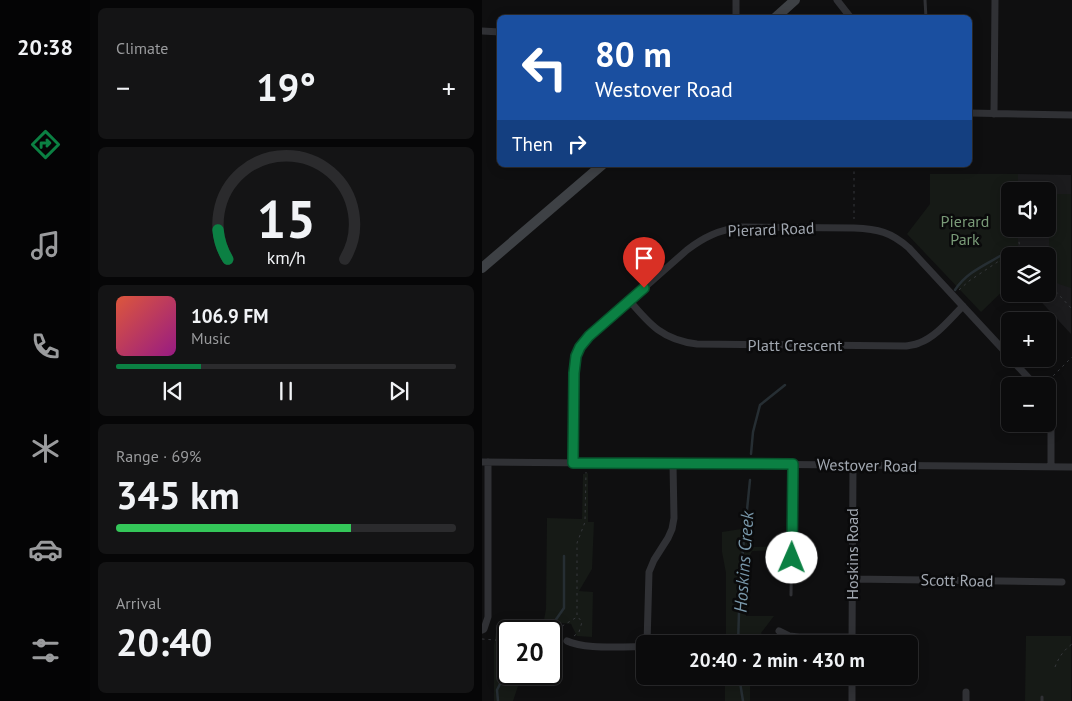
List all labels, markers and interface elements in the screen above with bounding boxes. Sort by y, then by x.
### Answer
text: 80 m [595,31,672,77]
text: 20:38 [17,33,73,61]
icon: left [512,35,577,100]
text: Climate [116,38,168,58]
text: 19° [256,62,316,111]
text: − [116,69,130,106]
text: + [442,69,456,106]
text: Westover Road [595,75,733,103]
icon: directions [28,127,63,162]
icon: right [563,130,591,158]
text: Then [512,132,553,156]
map controls [1001,182,1056,432]
button: sound [1001,182,1056,237]
text: 15 [257,185,315,252]
park label: Pierard Park [941,211,989,249]
street label: Pierard Road [727,217,815,241]
icon: music [28,228,63,263]
pin [623,237,665,288]
icon: arrive [630,244,658,272]
text: km/h [266,246,306,269]
button: layers [1001,247,1056,302]
text: 106.9 FM [191,304,268,328]
button: + [1001,312,1056,367]
text: Music [191,328,231,348]
icon: phone [28,329,63,364]
street label: Platt Crescent [748,335,843,355]
icon: previous [159,377,187,405]
icon: pause [272,377,300,405]
icon: next [385,377,413,405]
button: − [1001,377,1056,432]
icon: climate [28,431,63,466]
text: Range · 69% [116,446,201,466]
street label: Westover Road [817,454,917,476]
text: 345 km [116,470,240,519]
street label: Hoskins Road [842,508,862,600]
water label: Hoskins Creek [728,510,759,613]
position arrow [765,531,817,583]
icon: car [28,532,63,567]
street label: Scott Road [920,569,994,591]
text: Arrival [116,593,161,613]
text: 20:40 [116,617,212,666]
speed limit sign: 20 [497,620,562,685]
icon: filters [28,633,63,668]
text: 20:40 · 2 min · 430 m [689,648,865,672]

